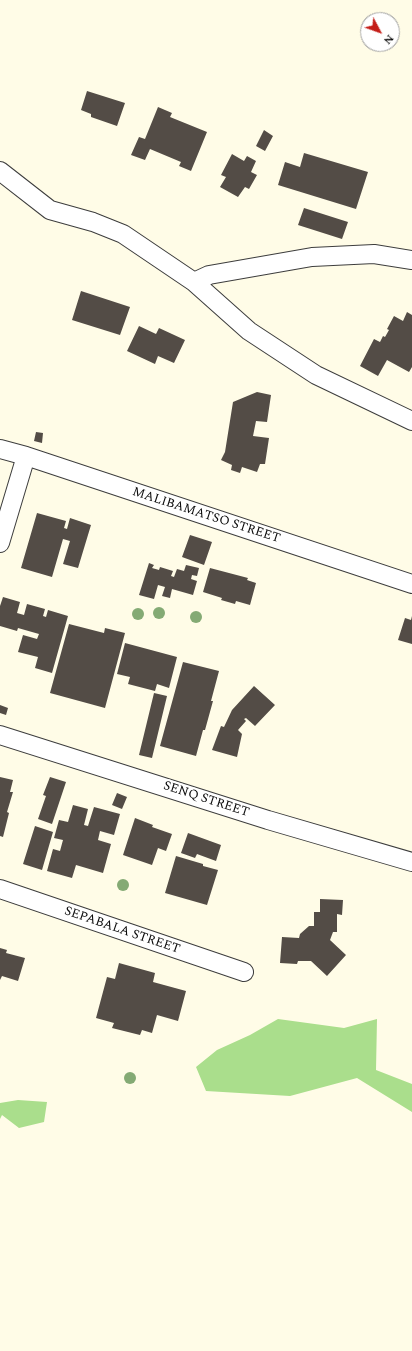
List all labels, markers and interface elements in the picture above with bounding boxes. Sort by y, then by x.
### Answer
north arrow [360,12,400,52]
text: N [379,31,398,49]
street label: MALIBAMATSO STREET [130,485,282,547]
street label: SENQ STREET [161,779,251,821]
street label: SEPABALA STREET [62,904,182,958]

